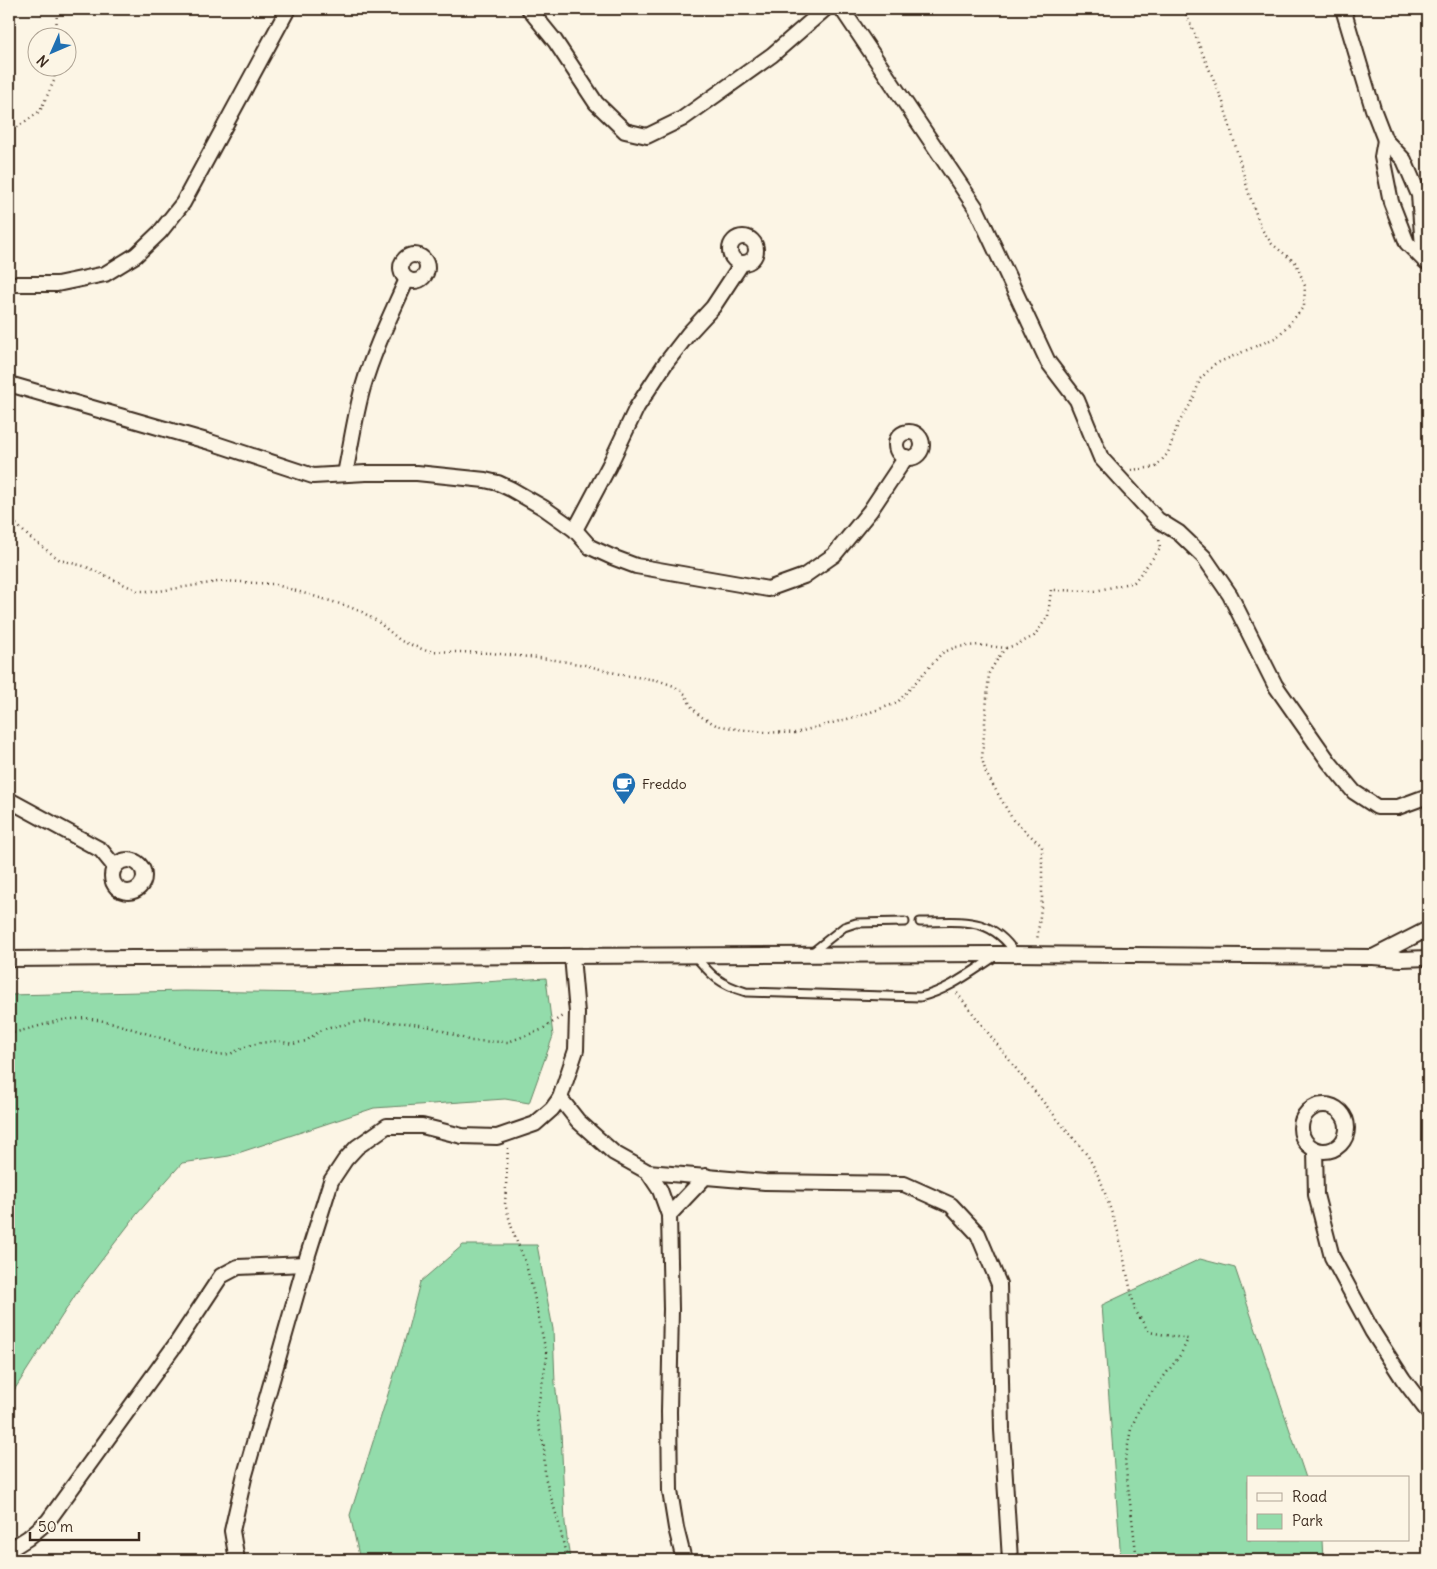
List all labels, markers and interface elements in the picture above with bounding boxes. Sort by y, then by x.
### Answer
north arrow [28,28,78,78]
text: N [33,51,53,71]
cafe icon: Freddo [611,771,637,805]
place label: Freddo [642,775,687,793]
legend [1247,1476,1410,1542]
text: Road [1292,1487,1327,1506]
scale bar [30,1509,139,1541]
text: Park [1292,1511,1323,1530]
text: 50 m [38,1517,73,1536]

